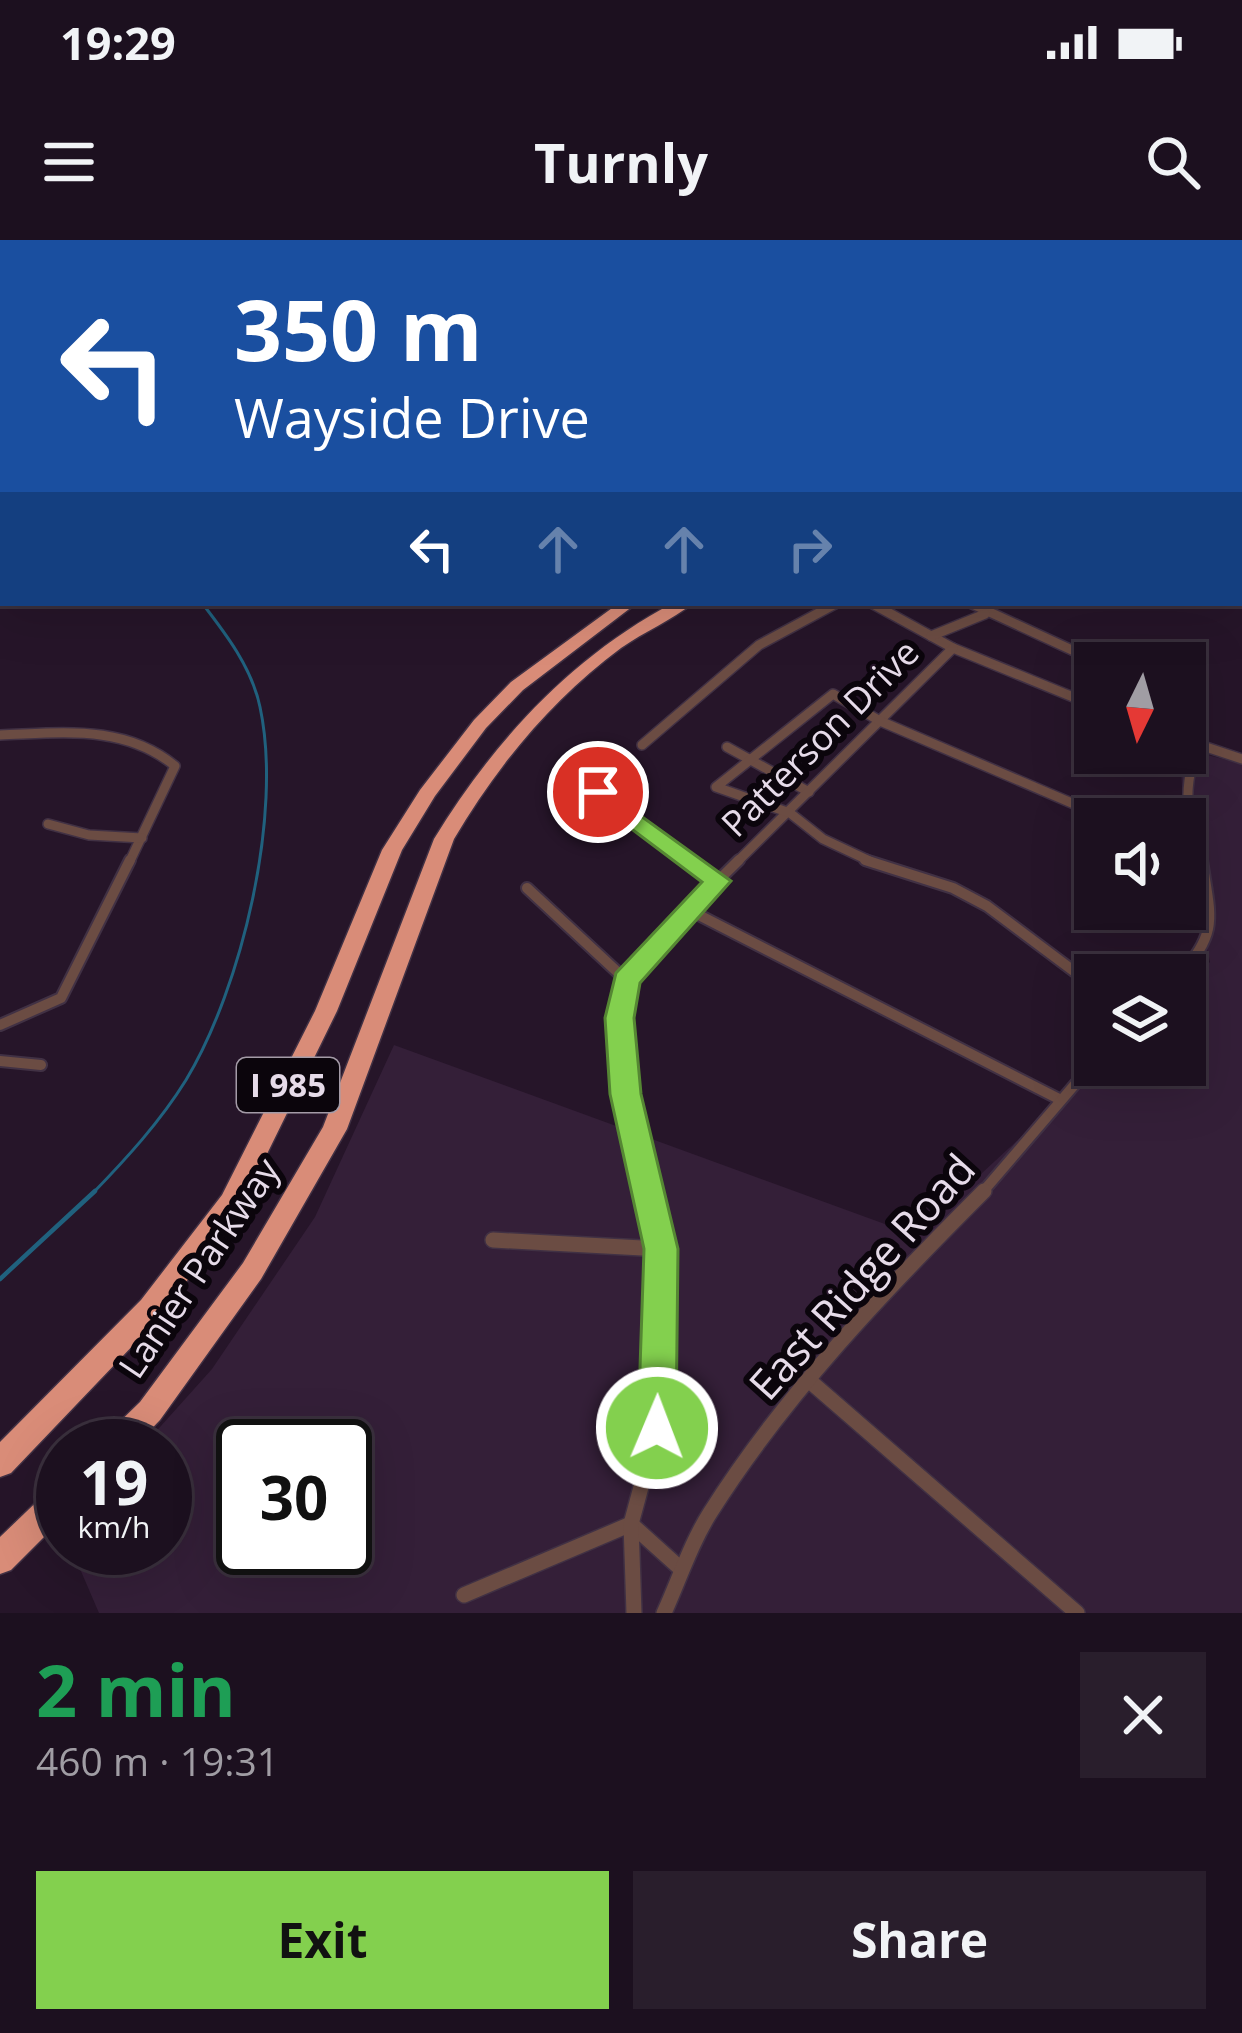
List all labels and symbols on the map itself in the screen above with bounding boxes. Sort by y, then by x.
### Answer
street label: Patterson Drive [710,628,929,847]
north arrow [1074,642,1206,774]
pin [547,741,649,843]
road number: I 985 [237,1058,339,1112]
street label: East Ridge Road [735,1141,987,1411]
street label: Lanier Parkway [107,1147,291,1387]
position arrow [594,1365,720,1491]
speed limit sign: 30 [216,1419,372,1575]

